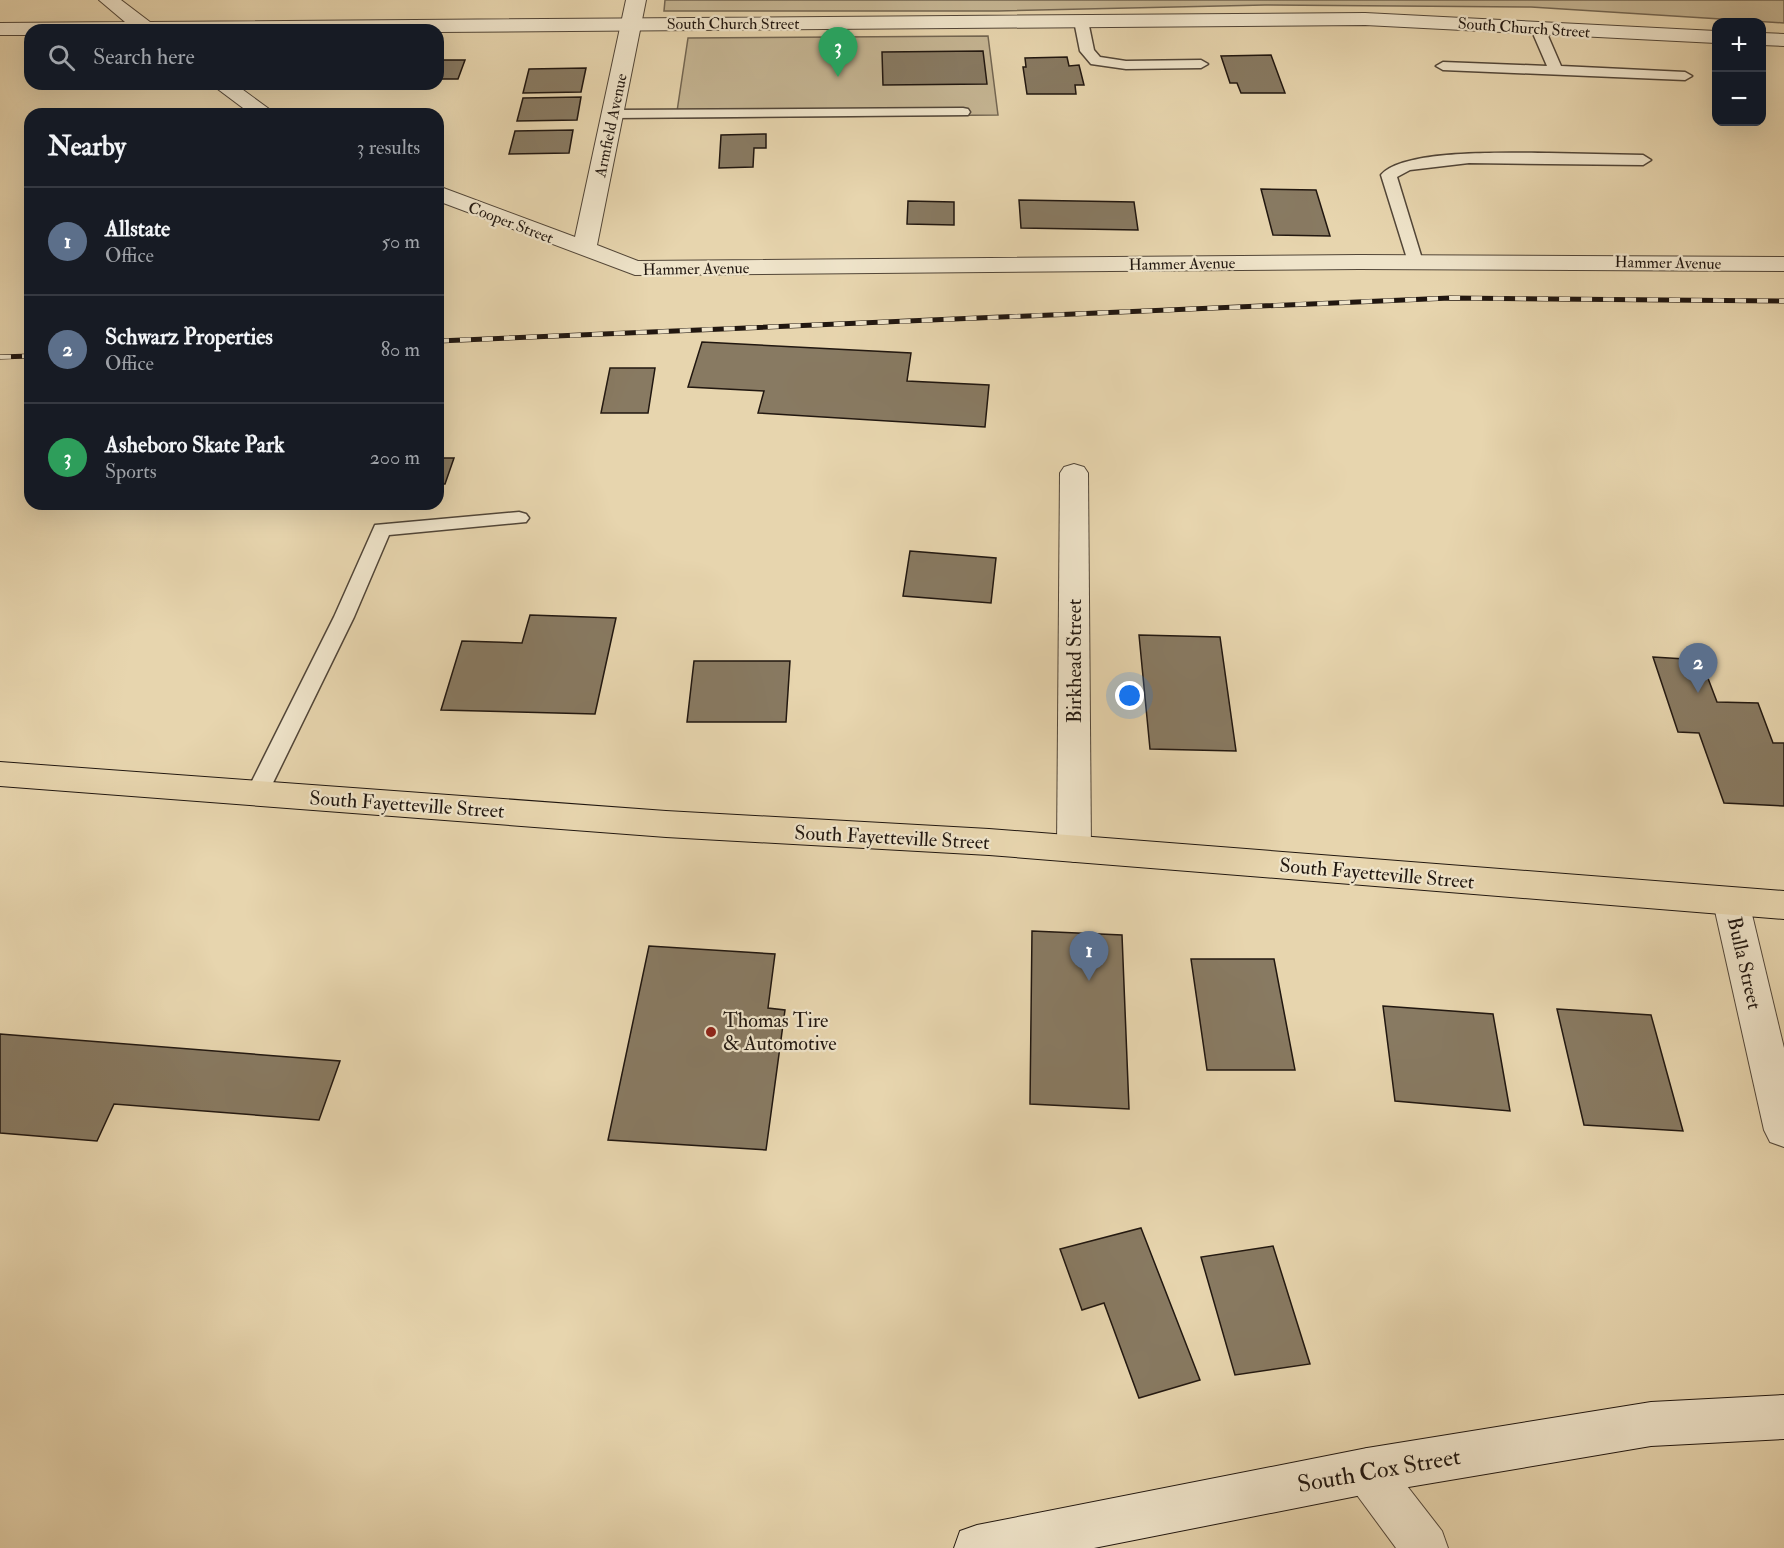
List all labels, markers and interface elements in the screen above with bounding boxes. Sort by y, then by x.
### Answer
street label: South Church Street [1457,13,1591,43]
street label: South Church Street [667,14,799,34]
map controls [1712,18,1766,126]
button: + [1712,18,1766,72]
search box [24,24,444,90]
pin: 3 [818,28,858,77]
icon: search [45,41,78,74]
text: Search here [93,43,195,71]
street label: Armfield Avenue [590,71,632,180]
button: − [1712,72,1766,126]
text: Nearby [48,131,126,163]
text: 3 results [357,135,420,160]
street label: Cooper Street [465,198,556,249]
text: Allstate [105,215,170,243]
text: 1 [64,229,71,254]
text: 50 m [381,229,420,254]
text: Office [105,243,154,268]
street label: Hammer Avenue [1614,252,1722,274]
street label: Hammer Avenue [1128,253,1236,275]
street label: Hammer Avenue [642,258,750,280]
text: Schwarz Properties [105,323,273,351]
text: 2 [62,337,73,362]
text: 80 m [381,337,420,362]
text: Office [105,351,154,376]
text: Asheboro Skate Park [105,431,285,459]
text: 3 [64,445,71,470]
text: 200 m [370,445,420,470]
text: Sports [105,459,157,484]
street label: Birkhead Street [1062,598,1087,723]
pin: 2 [1678,644,1718,693]
your location [1115,681,1144,710]
street label: South Fayetteville Street [309,785,506,824]
street label: South Fayetteville Street [794,820,991,855]
street label: South Fayetteville Street [1278,853,1476,895]
street label: Bulla Street [1722,914,1767,1012]
pin: 1 [1070,932,1108,981]
place label: Thomas Tire & Automotive [723,1008,837,1056]
marker: Thomas Tire & Automotive [704,1025,718,1039]
street label: South Cox Street [1295,1441,1463,1500]

